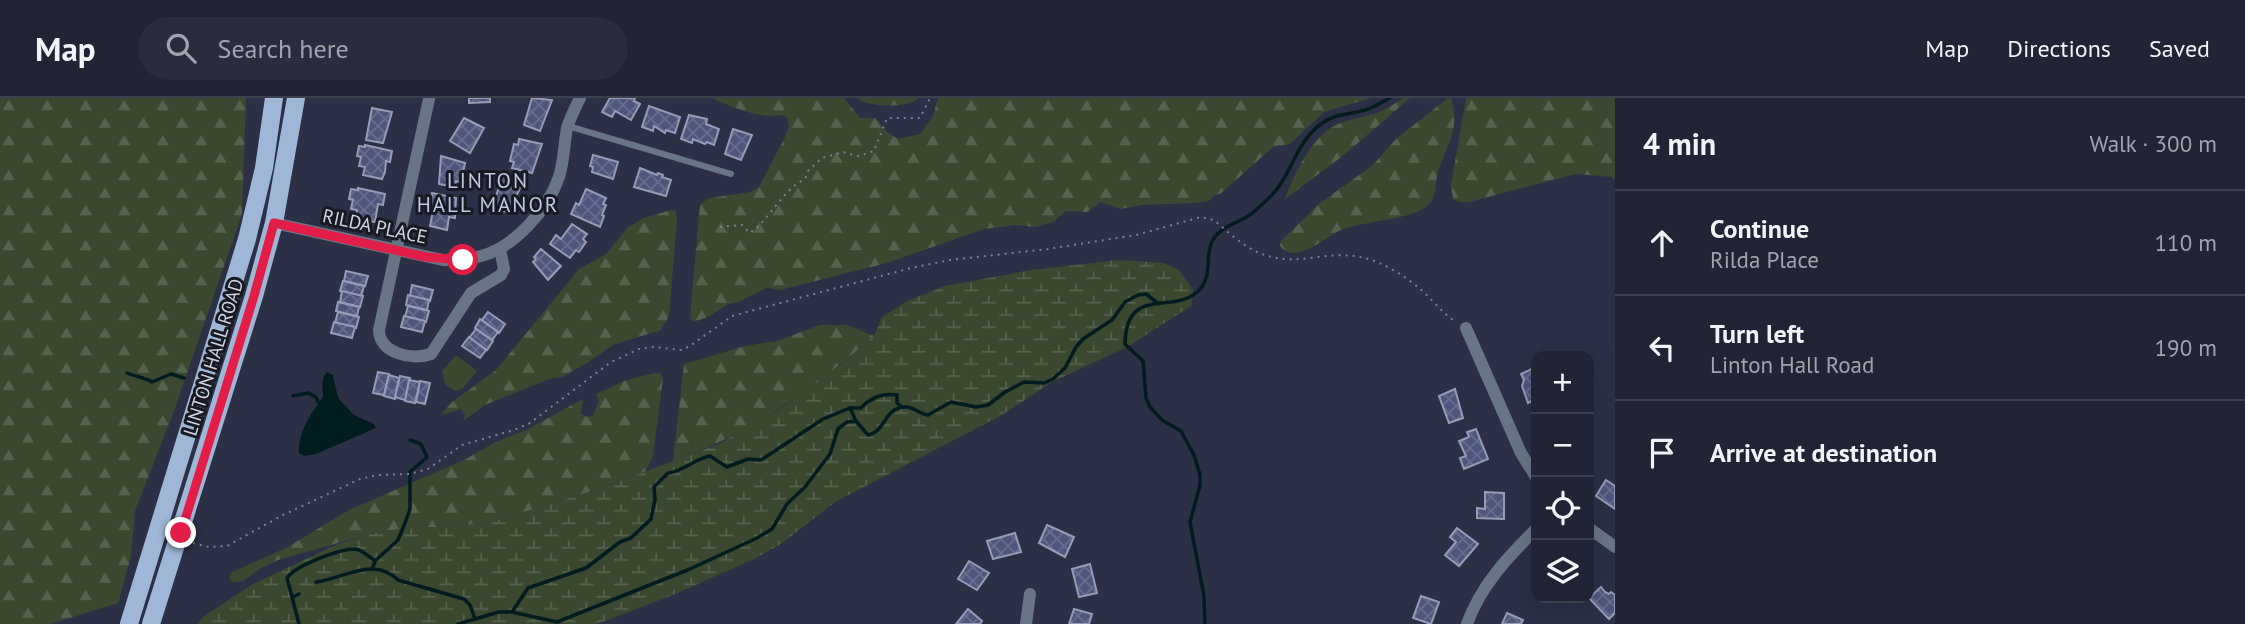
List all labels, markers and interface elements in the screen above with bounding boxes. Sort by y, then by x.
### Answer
search box [138,17,628,80]
text: Map [35,27,96,70]
icon: search [162,29,200,67]
text: Search here [218,32,349,65]
text: Map [1925,33,1969,64]
text: Directions [2007,33,2111,64]
text: Saved [2149,33,2210,64]
text: 4 min [1643,124,1716,163]
text: Walk · 300 m [2090,129,2217,158]
district label: LINTON HALL MANOR [417,167,559,218]
street label: RILDA PLACE [321,203,429,249]
text: Continue [1710,212,1809,245]
icon: ahead [1643,224,1681,262]
text: 110 m [2155,228,2217,257]
route start [447,244,478,275]
text: Rilda Place [1710,245,1819,274]
street label: LINTON HALL ROAD [178,276,248,438]
text: Turn left [1710,317,1804,350]
icon: left [1643,329,1681,367]
text: 190 m [2155,333,2217,362]
text: Linton Hall Road [1710,350,1874,379]
map controls [1531,351,1594,603]
button: + [1531,351,1594,414]
button: − [1531,414,1594,477]
icon: arrive [1643,434,1681,472]
text: Arrive at destination [1710,436,1937,469]
button: locate [1531,477,1594,540]
route end [165,517,196,548]
button: layers [1531,540,1594,603]

